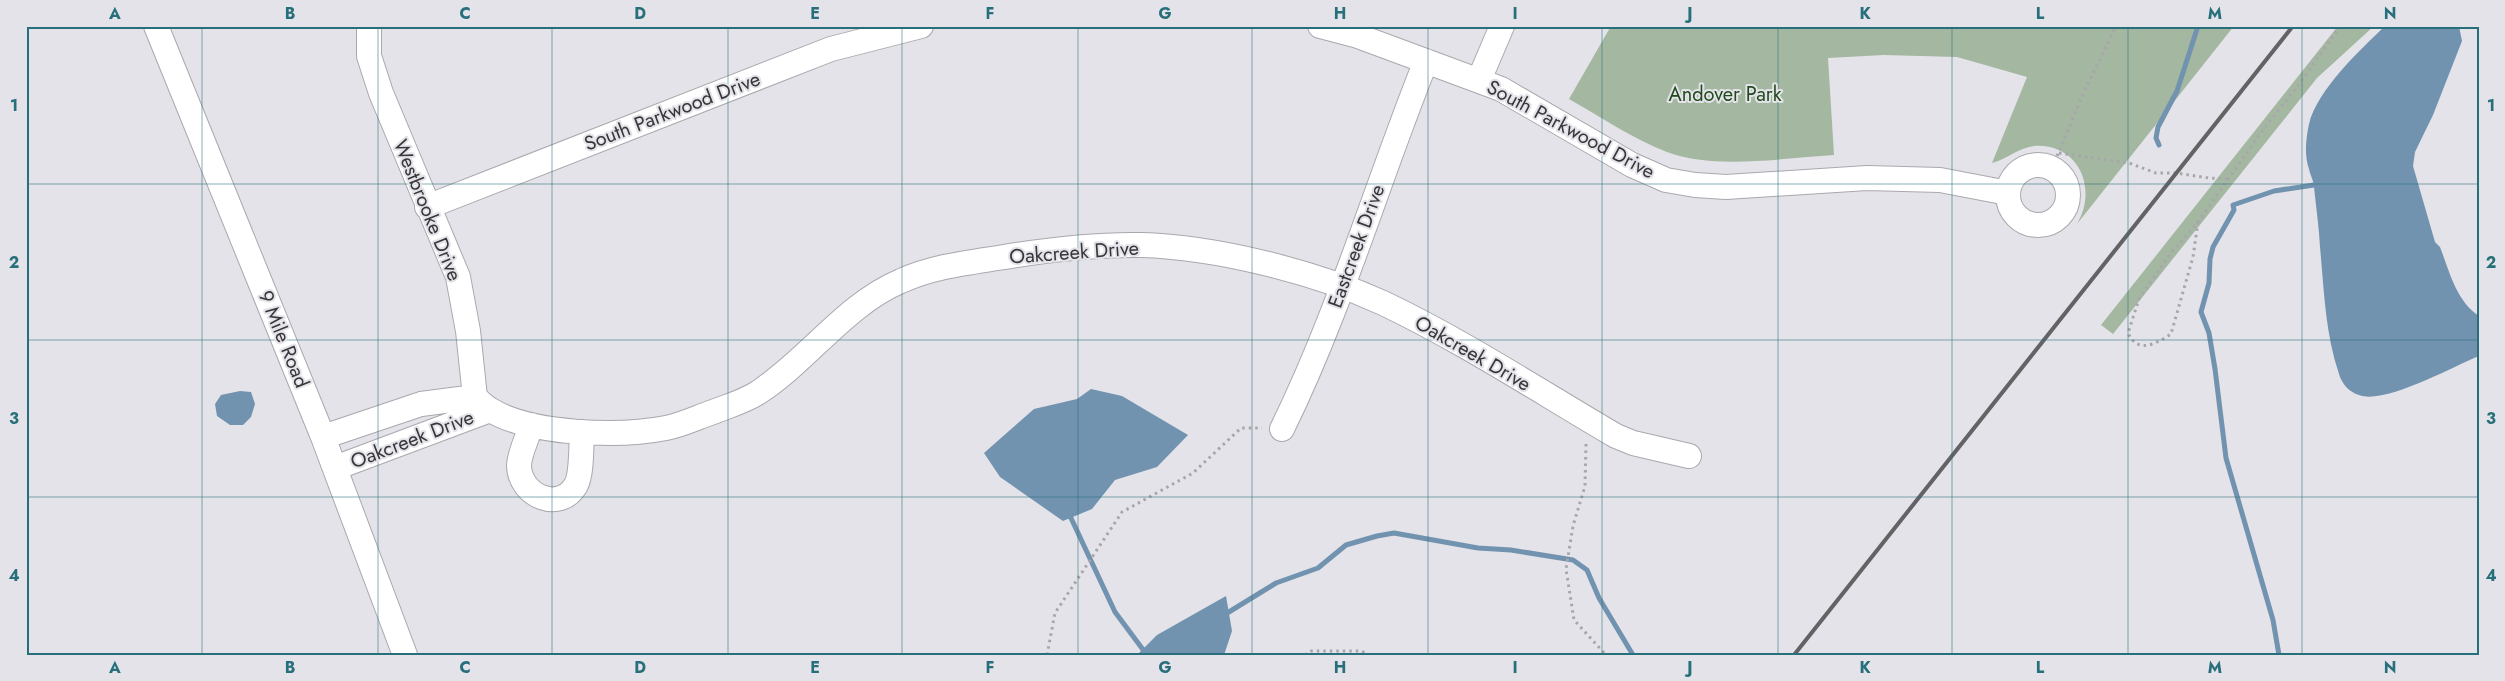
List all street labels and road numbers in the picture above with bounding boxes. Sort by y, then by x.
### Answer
street label: South Parkwood Drive [580,64,764,158]
street label: South Parkwood Drive [1482,73,1660,186]
street label: Westbrooke Drive [386,135,469,285]
street label: Eastcreek Drive [1321,180,1392,312]
street label: Oakcreek Drive [1008,234,1140,271]
street label: 9 Mile Road [251,286,316,392]
street label: Oakcreek Drive [1409,308,1536,398]
street label: Oakcreek Drive [346,403,478,476]

